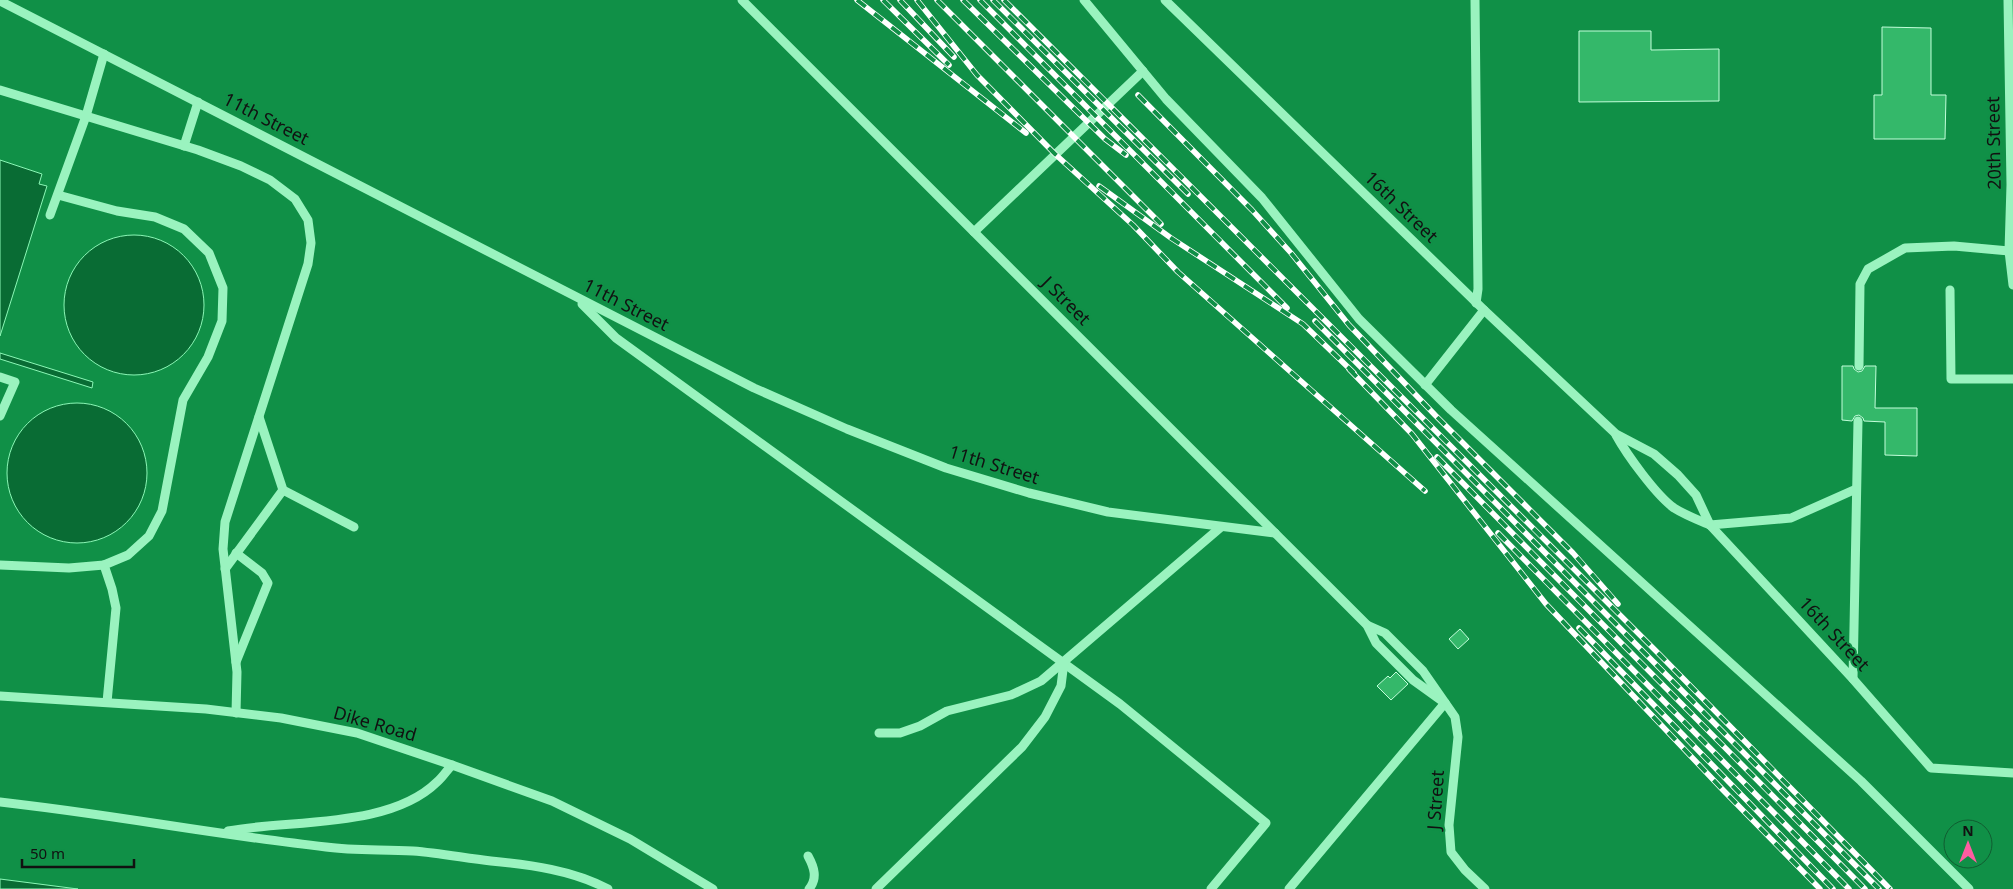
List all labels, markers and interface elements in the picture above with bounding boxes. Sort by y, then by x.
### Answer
street label: 11th Street [220,86,314,150]
street label: 20th Street [1980,96,2006,190]
street label: 16th Street [1360,165,1444,248]
street label: J Street [1036,269,1097,330]
street label: 11th Street [580,272,674,336]
street label: 11th Street [946,439,1043,489]
street label: 16th Street [1794,591,1876,676]
street label: Dike Road [331,700,420,746]
street label: J Street [1421,769,1449,833]
north arrow [1943,819,1993,869]
text: N [1962,821,1974,840]
scale bar [22,836,135,868]
text: 50 m [30,843,65,863]

